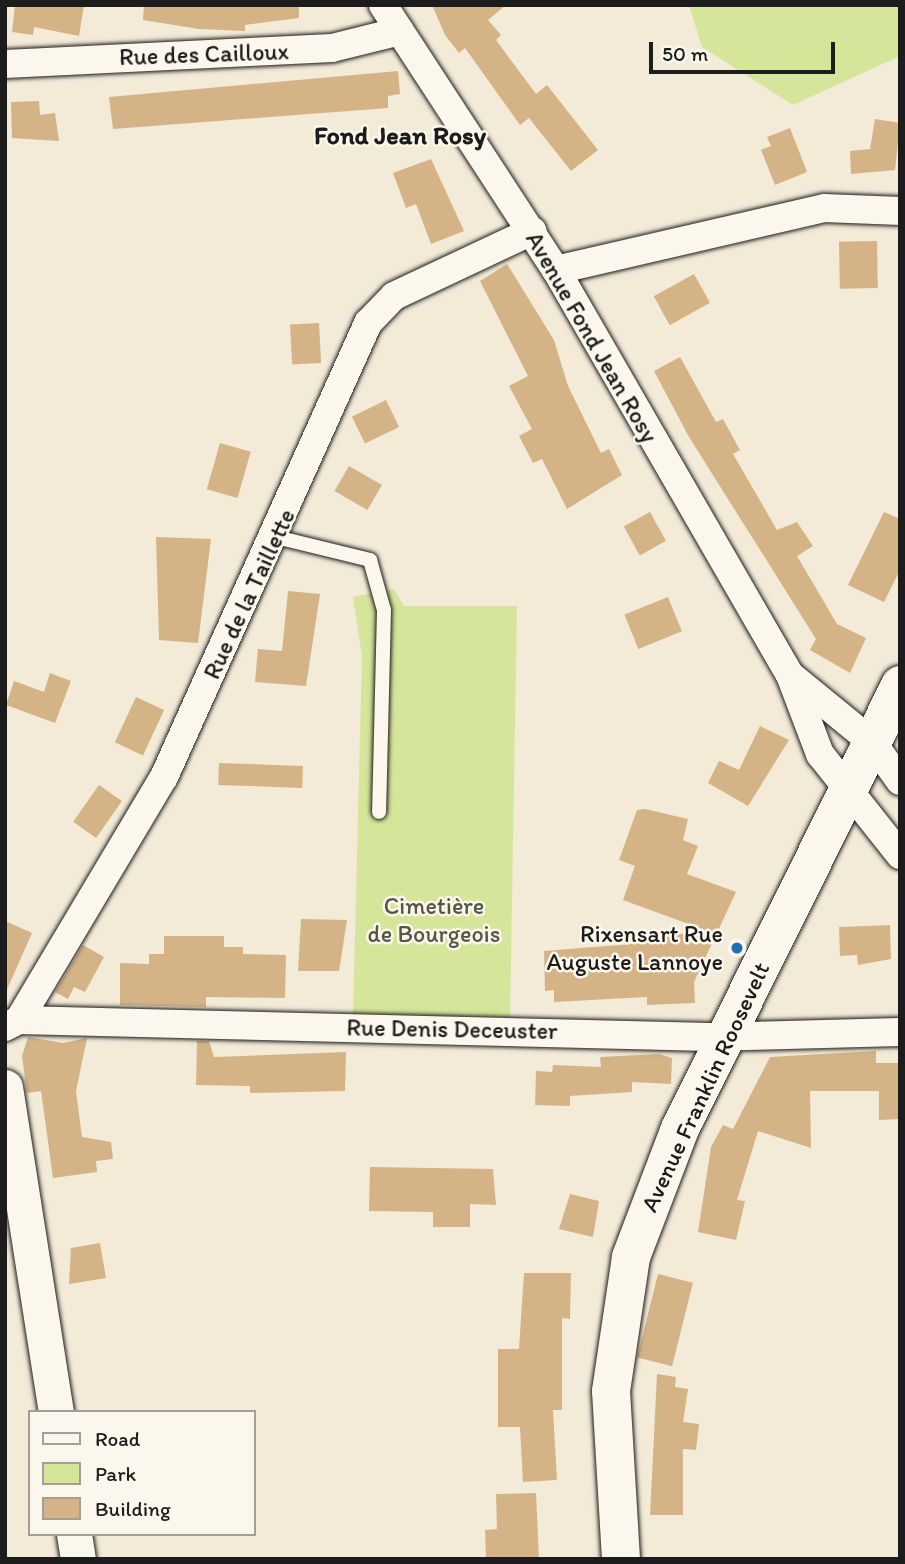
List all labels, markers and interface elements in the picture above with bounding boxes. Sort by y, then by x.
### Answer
scale bar [653,28,838,72]
street label: Rue des Cailloux [118,37,290,71]
text: 50 m [662,41,708,66]
district label: Fond Jean Rosy [314,120,486,152]
street label: Avenue Fond Jean Rosy [520,226,664,448]
street label: Rue de la Taillette [197,505,301,683]
park label: Cimetière de Bourgeois [367,892,501,948]
place label: Rixensart Rue Auguste Lannoye [546,920,723,976]
marker: Rixensart Rue Auguste Lannoye [729,940,745,956]
street label: Avenue Franklin Roosevelt [635,958,775,1216]
street label: Rue Denis Deceuster [346,1013,558,1045]
legend [28,1410,256,1536]
text: Road [95,1426,140,1451]
text: Park [95,1461,136,1486]
text: Building [95,1496,171,1521]

